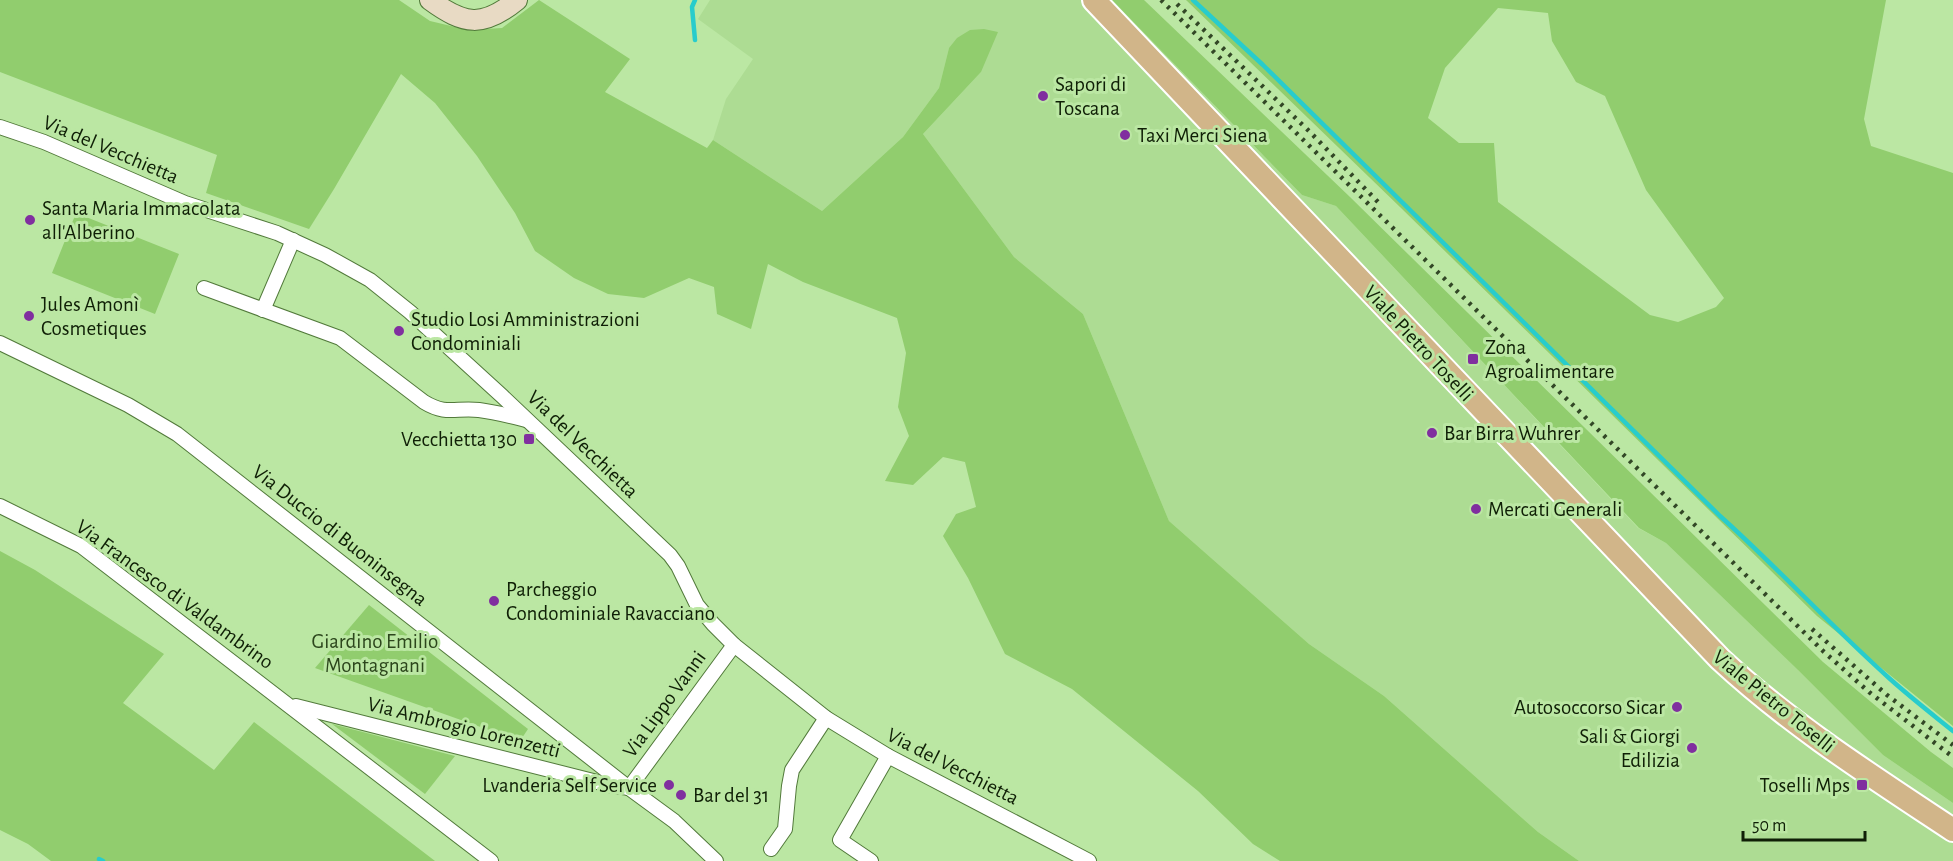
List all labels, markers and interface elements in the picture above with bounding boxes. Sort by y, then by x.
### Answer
place label: Sapori di Toscana [1055,74,1126,119]
marker: Sapori di Toscana [1036,89,1050,103]
street label: Via del Vecchietta [40,111,182,188]
place label: Taxi Merci Siena [1137,125,1268,146]
marker: Taxi Merci Siena [1118,128,1132,142]
place label: Santa Maria Immacolata all'Alberino [42,198,241,243]
marker: Santa Maria Immacolata all'Alberino [23,213,37,227]
street label: Viale Pietro Toselli [1360,281,1477,405]
place label: Jules Amonì Cosmetiques [41,294,147,339]
marker: Jules Amonì Cosmetiques [22,309,36,323]
place label: Studio Losi Amministrazioni Condominiali [411,309,640,354]
marker: Studio Losi Amministrazioni Condominiali [392,324,406,338]
place label: Zona Agroalimentare [1485,337,1614,382]
marker: Zona Agroalimentare [1466,352,1480,366]
street label: Via del Vecchietta [523,386,642,502]
place label: Bar Birra Wuhrer [1444,423,1580,444]
marker: Bar Birra Wuhrer [1425,426,1439,440]
place label: Vecchietta 130 [401,429,517,450]
marker: Vecchietta 130 [522,432,536,446]
street label: Via Duccio di Buoninsegna [248,461,431,610]
place label: Mercati Generali [1488,499,1622,520]
marker: Mercati Generali [1469,502,1483,516]
street label: Via Francesco di Valdambrino [72,516,277,673]
place label: Parcheggio Condominiale Ravacciano [506,579,715,624]
marker: Parcheggio Condominiale Ravacciano [487,594,501,608]
park label: Giardino Emilio Montagnani [312,631,438,676]
street label: Viale Pietro Toselli [1709,646,1839,757]
street label: Via Lippo Vanni [619,647,710,761]
street label: Via Ambrogio Lorenzetti [365,693,562,762]
place label: Autosoccorso Sicar [1514,697,1665,718]
marker: Autosoccorso Sicar [1670,700,1684,714]
street label: Via del Vecchietta [883,724,1022,809]
place label: Sali & Giorgi Edilizia [1579,726,1680,771]
marker: Sali & Giorgi Edilizia [1685,741,1699,755]
place label: Lvanderia Self Service [482,775,657,796]
place label: Toselli Mps [1759,775,1850,796]
marker: Lvanderia Self Service [662,778,676,792]
marker: Toselli Mps [1855,778,1869,792]
place label: Bar del 31 [693,785,769,806]
marker: Bar del 31 [674,788,688,802]
scale bar [1743,804,1864,842]
text: 50 m [1752,817,1786,835]

